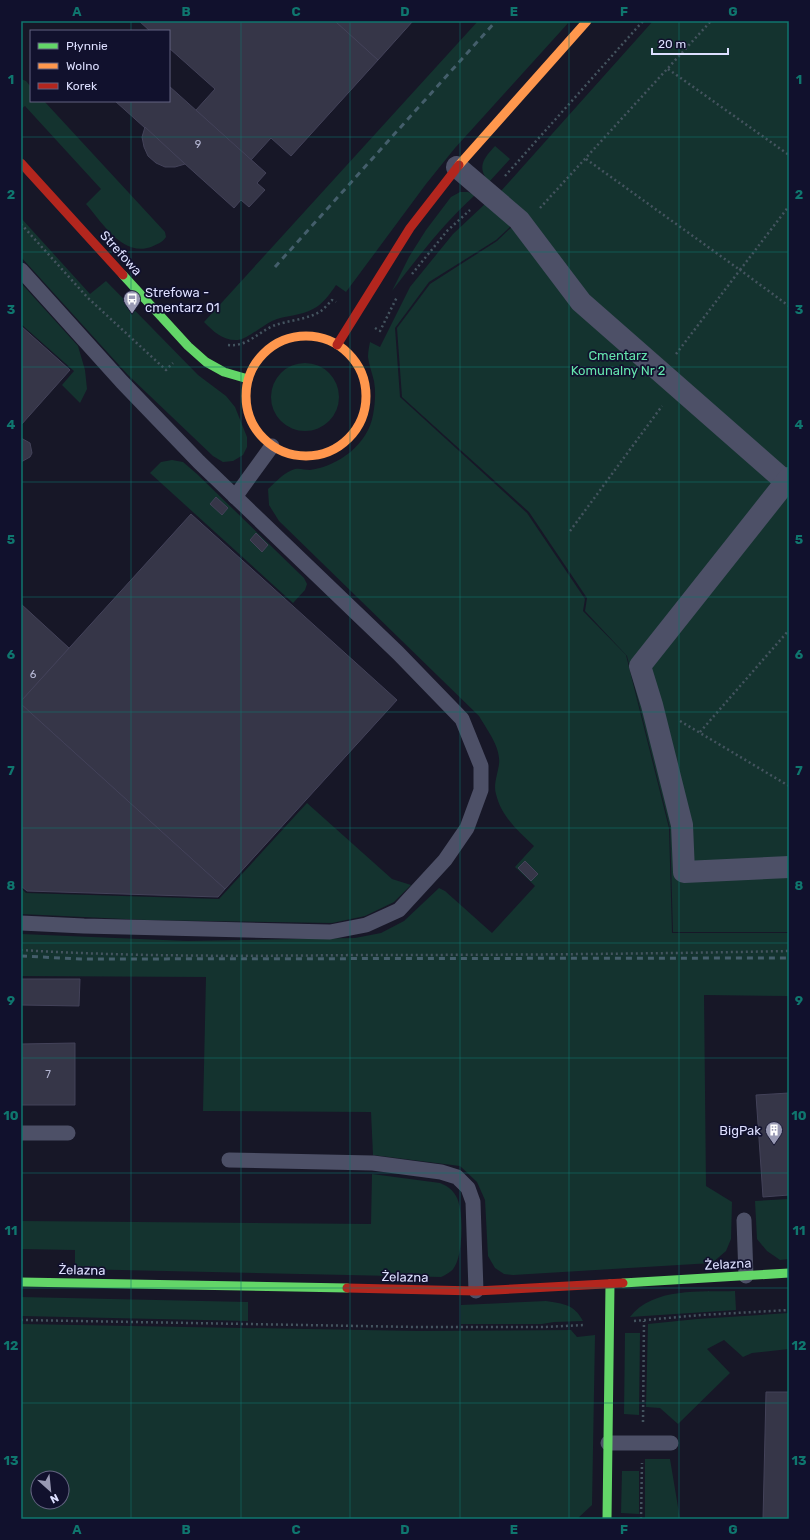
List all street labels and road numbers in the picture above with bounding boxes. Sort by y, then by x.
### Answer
street label: Strefowa [97,228,145,278]
street label: Żelazna [704,1255,752,1273]
street label: Żelazna [58,1262,106,1278]
street label: Żelazna [381,1269,429,1285]

